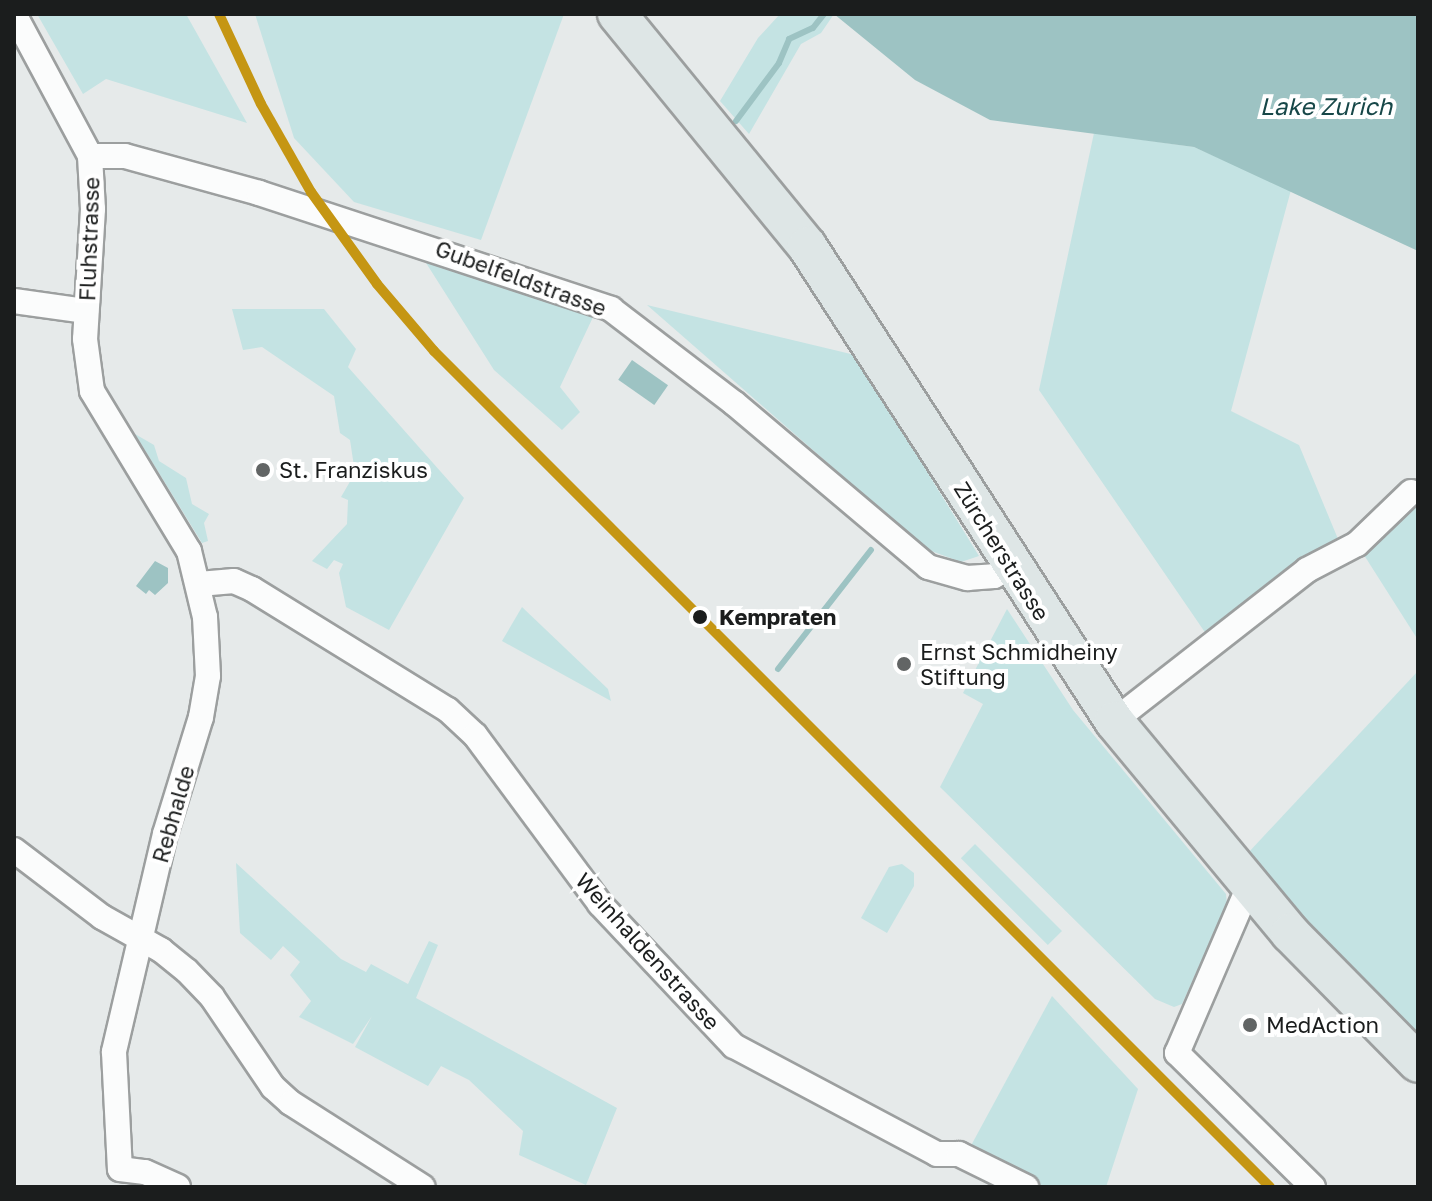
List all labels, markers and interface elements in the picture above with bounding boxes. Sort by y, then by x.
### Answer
water label: Lake Zurich [1260,92,1392,120]
street label: Fluhstrasse [74,176,104,302]
street label: Gubelfeldstrasse [432,235,610,321]
place label: St. Franziskus [279,457,428,483]
marker: St. Franziskus [254,461,272,479]
street label: Zürcherstrasse [949,477,1055,625]
place label: Kempraten [719,604,836,630]
marker: Kempraten [688,605,712,629]
place label: Ernst Schmidheiny Stiftung [920,638,1118,690]
marker: Ernst Schmidheiny Stiftung [895,655,913,673]
street label: Rebhalde [147,762,199,866]
street label: Weinhaldenstrasse [570,867,726,1035]
place label: MedAction [1266,1012,1379,1038]
marker: MedAction [1241,1016,1259,1034]

